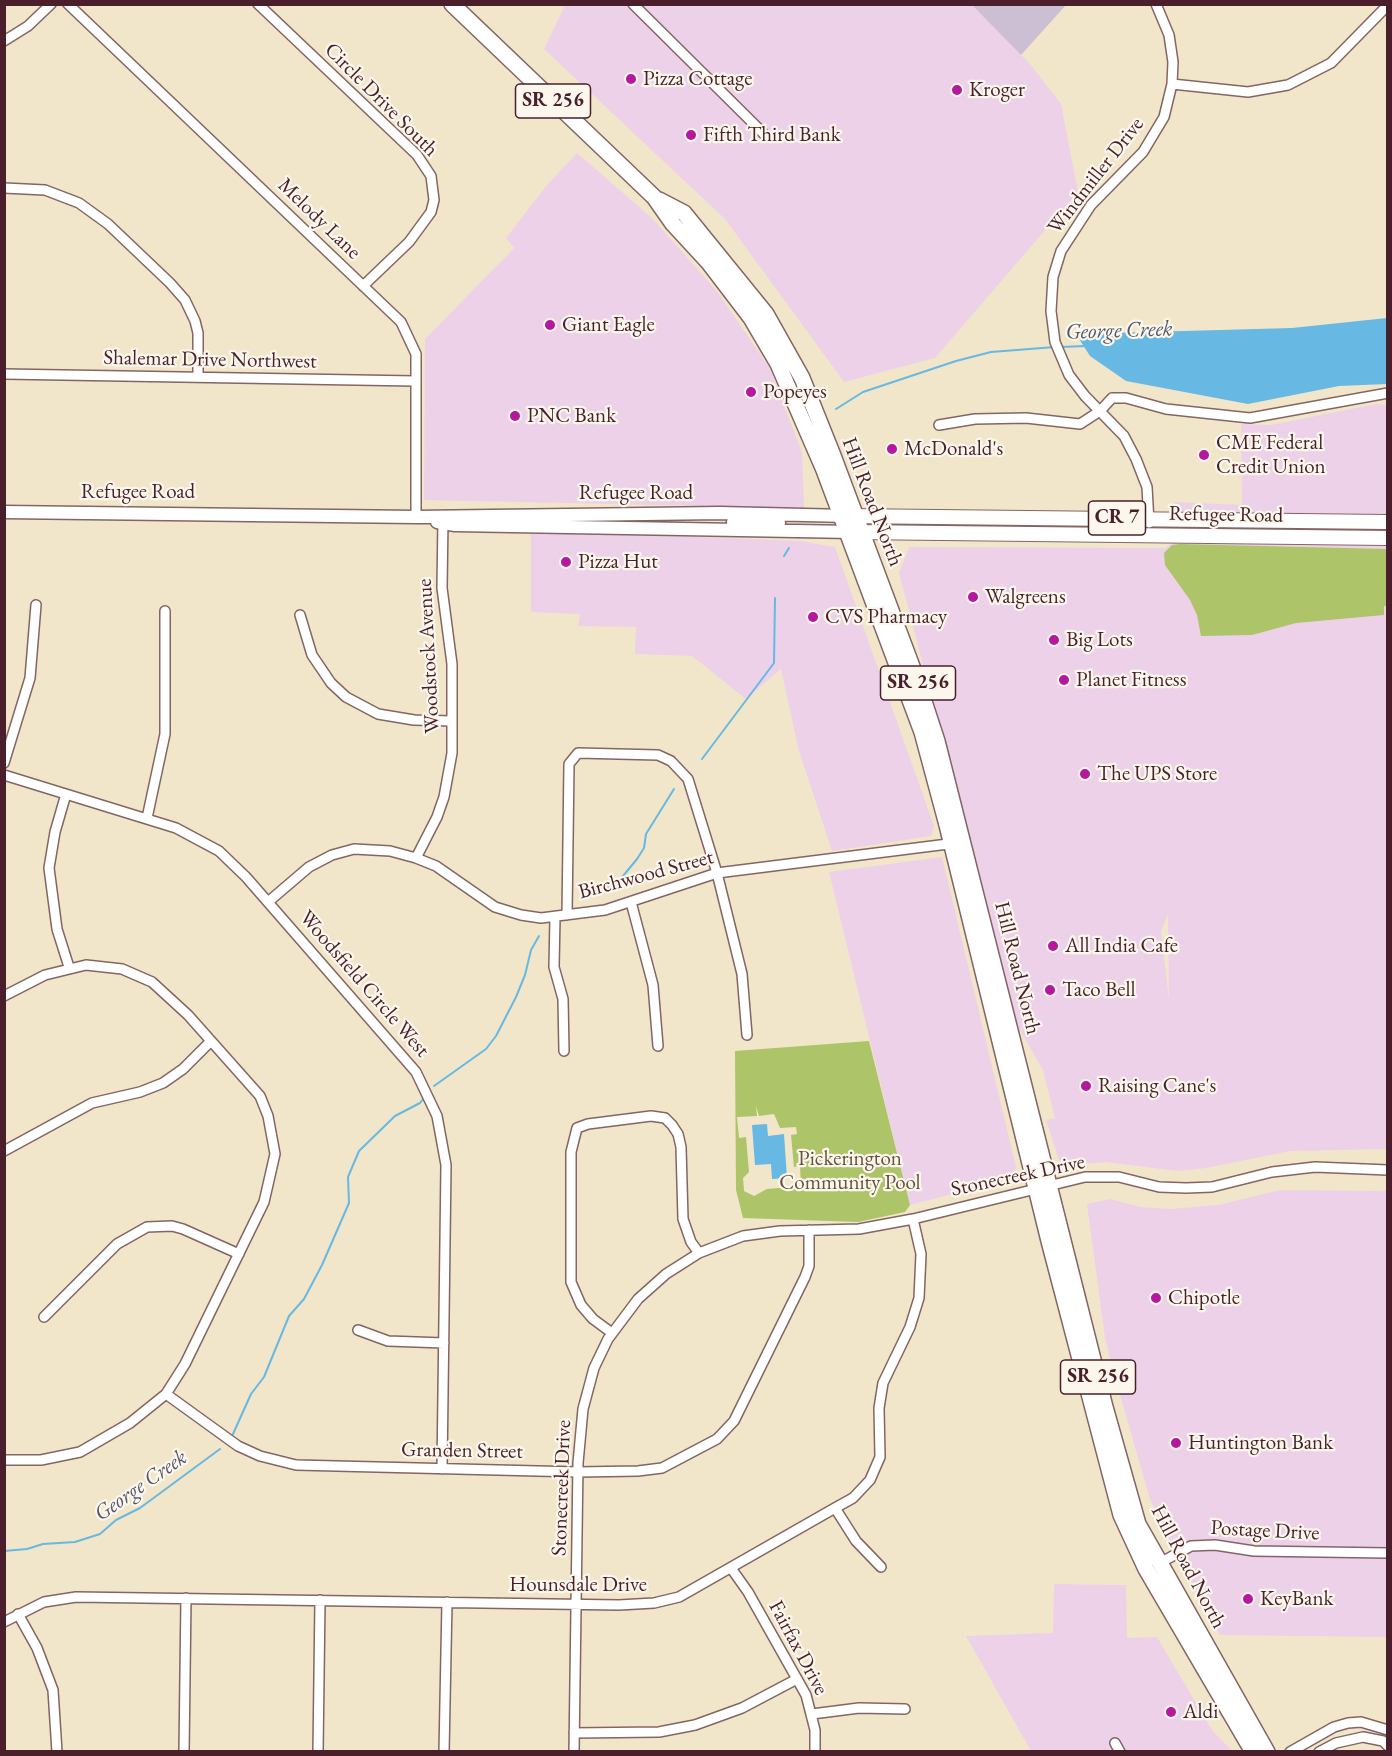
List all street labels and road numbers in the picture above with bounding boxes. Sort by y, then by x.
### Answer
street label: Circle Drive South [319,38,443,162]
road number: SR 256 [516,84,590,118]
street label: Windmiller Drive [1043,112,1149,240]
street label: Melody Lane [272,173,366,265]
street label: Shalemar Drive Northwest [103,346,317,374]
street label: Hill Road North [836,434,908,570]
street label: Refugee Road [81,479,195,505]
street label: Refugee Road [579,480,693,506]
road number: CR 7 [1088,501,1146,535]
street label: Refugee Road [1169,501,1283,529]
street label: Woodstock Avenue [412,578,446,734]
road number: SR 256 [880,666,956,700]
street label: Birchwood Street [576,845,716,905]
street label: Hill Road North [988,899,1046,1037]
street label: Woodsfield Circle West [293,906,435,1062]
street label: Stonecreek Drive [949,1150,1087,1202]
road number: SR 256 [1060,1360,1136,1394]
street label: Stonecreek Drive [547,1420,577,1556]
street label: Granden Street [401,1437,523,1465]
street label: Hill Road North [1145,1501,1231,1633]
street label: Postage Drive [1210,1516,1320,1546]
street label: Hounsdale Drive [509,1572,647,1598]
street label: Fairfax Drive [763,1596,833,1700]

